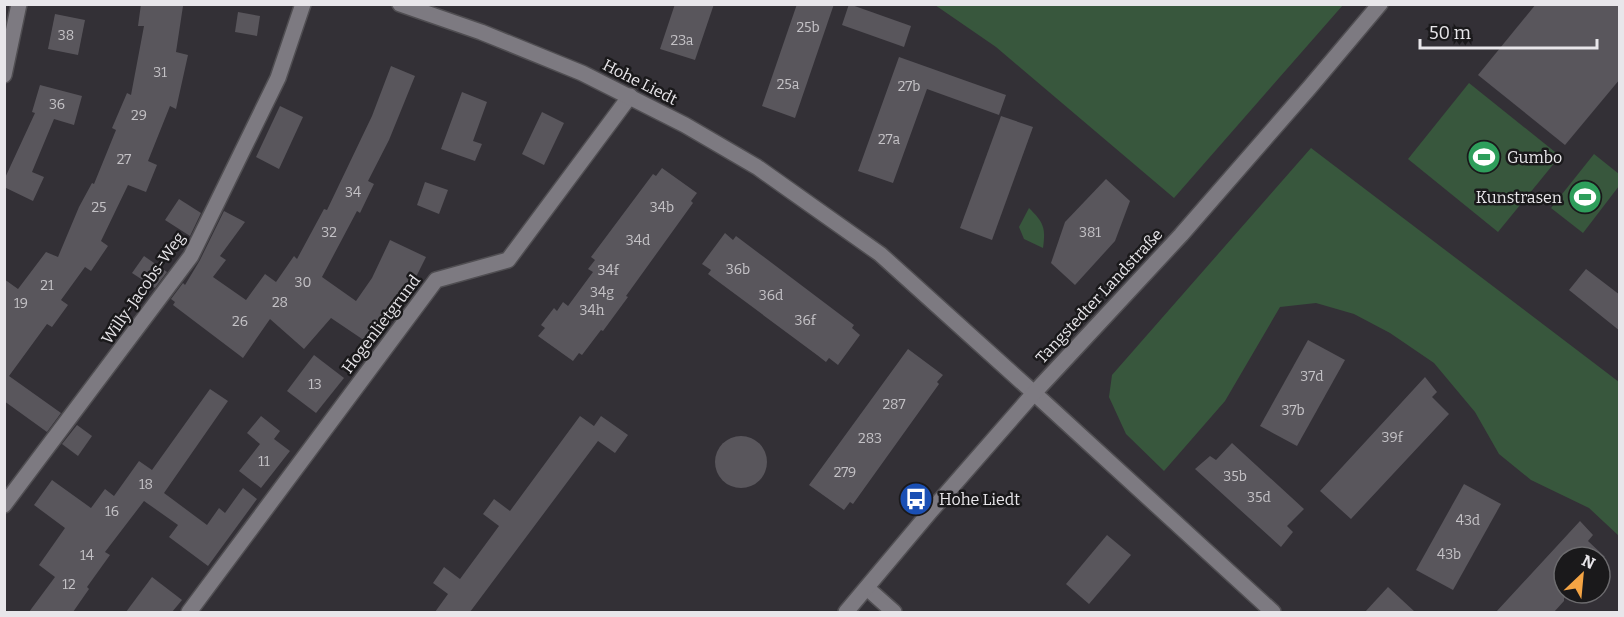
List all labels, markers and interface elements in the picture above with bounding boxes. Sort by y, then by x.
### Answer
scale bar [1420,12,1597,50]
house number: 25b [796,19,820,36]
text: 50 m [1429,22,1471,44]
house number: 38 [58,27,74,44]
house number: 23a [671,32,694,49]
street label: Hohe Liedt [600,55,681,109]
house number: 31 [153,64,167,81]
house number: 25a [777,76,800,93]
house number: 27b [898,78,920,95]
house number: 36 [49,96,65,113]
house number: 29 [131,107,147,124]
house number: 27a [878,131,900,148]
sports icon: Gumbo [1466,139,1502,175]
place label: Gumbo [1507,148,1562,167]
house number: 27 [117,151,131,168]
sports icon: Kunstrasen [1567,179,1603,215]
house number: 34 [345,184,361,201]
place label: Kunstrasen [1476,188,1562,207]
house number: 25 [91,199,107,216]
house number: 34b [650,199,674,216]
house number: 32 [321,224,337,241]
house number: 381 [1079,224,1101,241]
street label: Tangstedter Landstraße [1032,225,1166,367]
street label: Willy-Jacobs-Weg [97,228,189,348]
house number: 34d [626,232,650,249]
house number: 36b [726,261,750,278]
house number: 34f [597,262,620,279]
street label: Hogenlietgrund [338,271,424,377]
house number: 30 [295,274,311,291]
house number: 21 [40,277,54,294]
house number: 34g [590,284,614,301]
house number: 36d [759,287,783,304]
house number: 28 [272,294,288,311]
house number: 19 [14,295,28,312]
house number: 34h [580,302,605,319]
house number: 36f [794,312,817,329]
house number: 26 [232,313,248,330]
house number: 37d [1300,368,1324,385]
house number: 13 [308,376,322,393]
house number: 287 [882,396,906,413]
house number: 37b [1281,402,1305,419]
house number: 39f [1381,429,1404,446]
house number: 283 [858,430,882,447]
house number: 11 [258,453,270,470]
house number: 279 [834,464,856,481]
house number: 35b [1223,468,1247,485]
house number: 18 [139,476,153,493]
bus stop icon: Hohe Liedt [898,481,934,517]
house number: 35d [1247,489,1271,506]
place label: Hohe Liedt [939,490,1020,509]
house number: 16 [105,503,119,520]
house number: 43d [1456,512,1480,529]
north arrow [1552,545,1612,605]
house number: 43b [1437,546,1461,563]
house number: 14 [80,547,94,564]
text: N [1579,551,1598,573]
house number: 12 [62,576,76,593]

